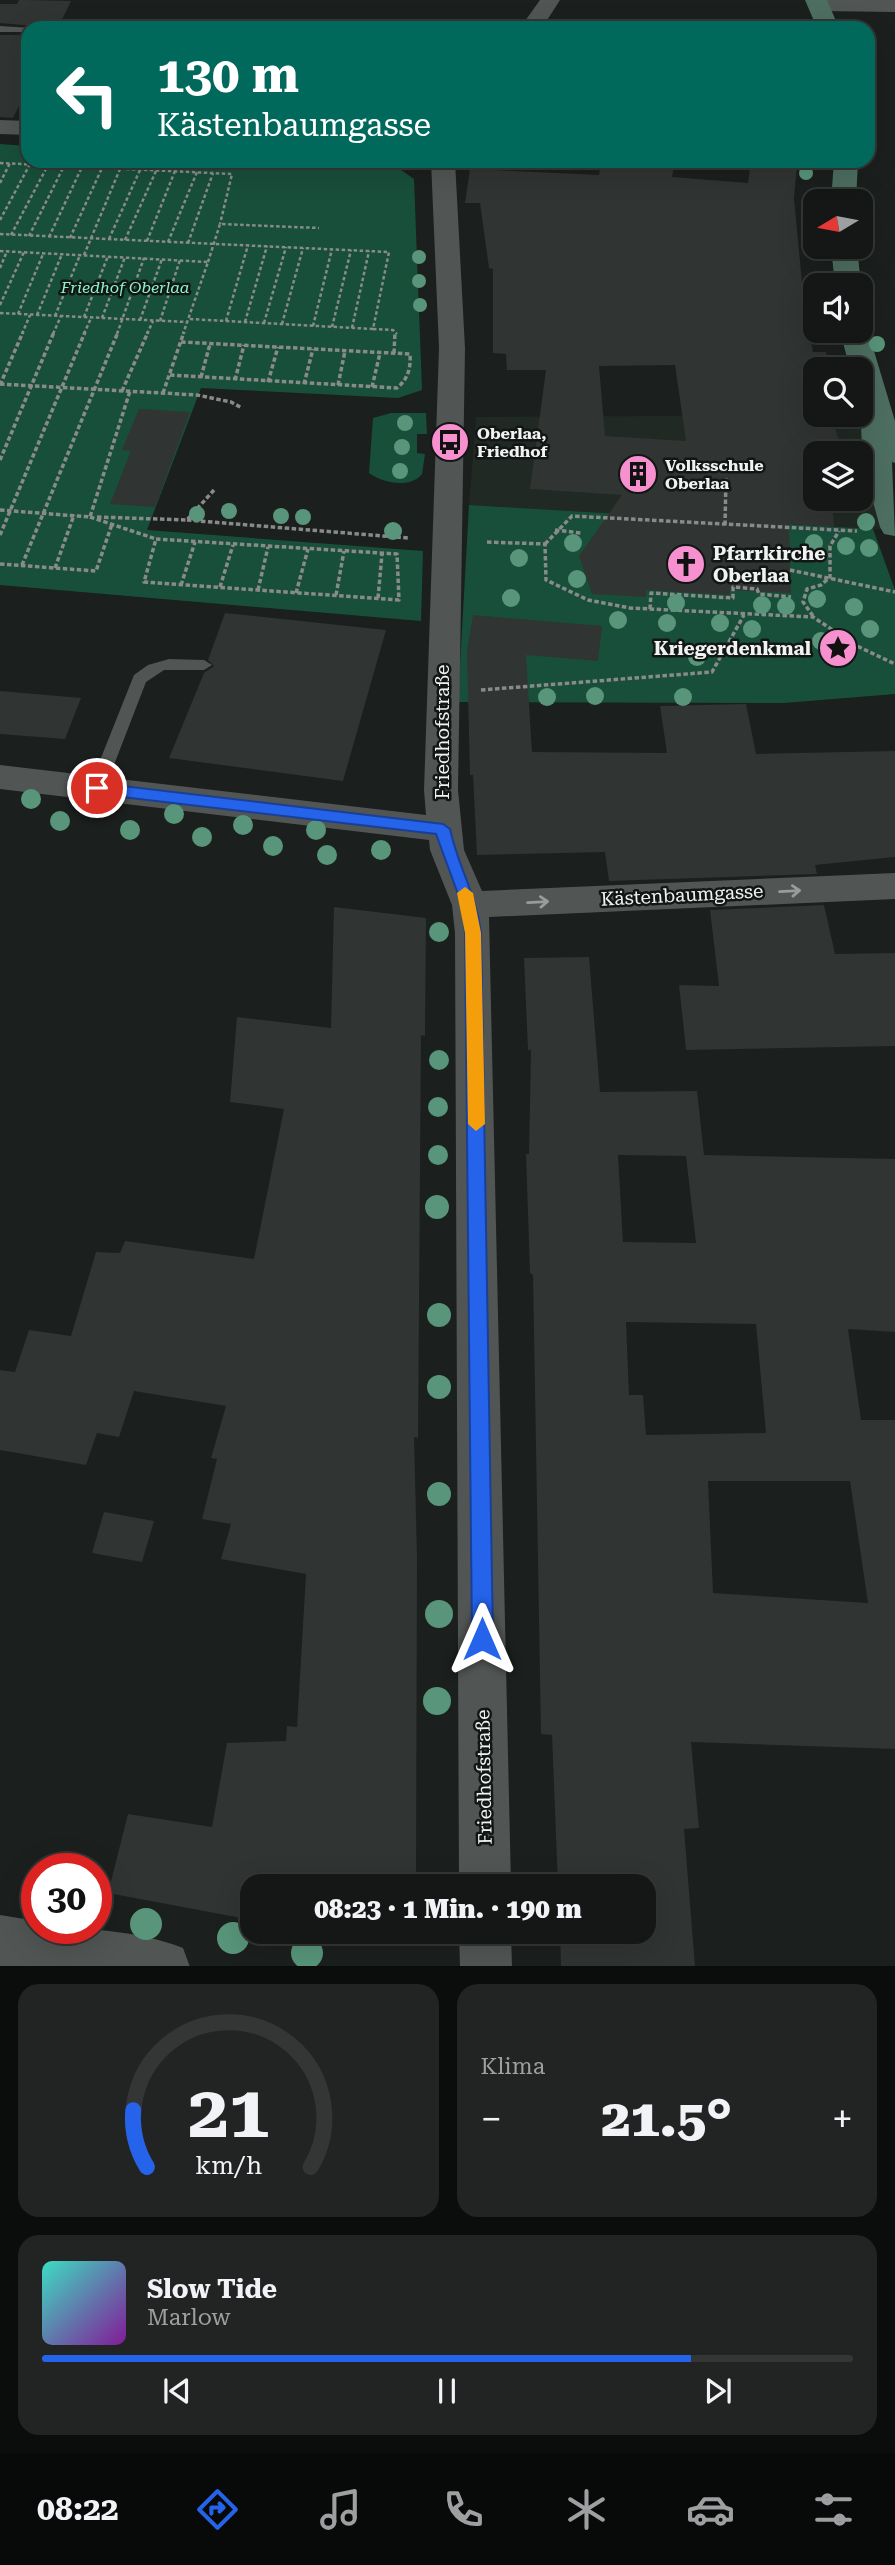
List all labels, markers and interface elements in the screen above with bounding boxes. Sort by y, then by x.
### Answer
text: 130 m [157,47,299,104]
icon: left [42,49,133,140]
text: Kästenbaumgasse [157,106,431,144]
north arrow [803,189,873,259]
map controls [803,189,873,511]
button: sound [803,273,873,343]
park label: Friedhof Oberlaa [60,278,190,297]
button: search [803,357,873,427]
bus stop icon: Oberlaa, Friedhof [429,421,471,463]
place label: Oberlaa, Friedhof [477,424,549,461]
button: layers [803,441,873,511]
building icon: Volksschule Oberlaa [617,453,659,495]
place label: Volksschule Oberlaa [665,456,764,493]
place label: Pfarrkirche Oberlaa [713,542,825,587]
church icon: Pfarrkirche Oberlaa [665,543,707,585]
place icon: Kriegerdenkmal [817,627,859,669]
place label: Kriegerdenkmal [654,637,811,660]
street label: Friedhofstraße [431,664,454,800]
pin [67,758,127,818]
icon: arrive [78,769,116,807]
street label: Kästenbaumgasse [600,879,764,911]
one-way arrow [778,884,801,897]
one-way arrow [526,895,549,908]
position arrow [445,1602,519,1676]
street label: Friedhofstraße [471,1709,497,1845]
speed limit sign: 30 [21,1853,112,1944]
text: 08:23 · 1 Min. · 190 m [314,1894,582,1924]
text: Klima [481,2053,545,2080]
text: 21 [187,2070,269,2155]
text: 21.5° [601,2088,732,2149]
text: − [481,2097,502,2141]
text: + [832,2097,853,2141]
text: km/h [195,2150,262,2179]
text: Slow Tide [147,2274,277,2304]
text: Marlow [147,2304,230,2331]
icon: previous [158,2372,196,2410]
icon: pause [428,2372,466,2410]
icon: next [699,2372,737,2410]
icon: directions [193,2485,242,2534]
icon: music [316,2485,365,2534]
icon: phone [439,2485,488,2534]
icon: climate [562,2485,611,2534]
icon: car [686,2485,735,2534]
icon: filters [809,2485,858,2534]
text: 08:22 [37,2490,119,2528]

